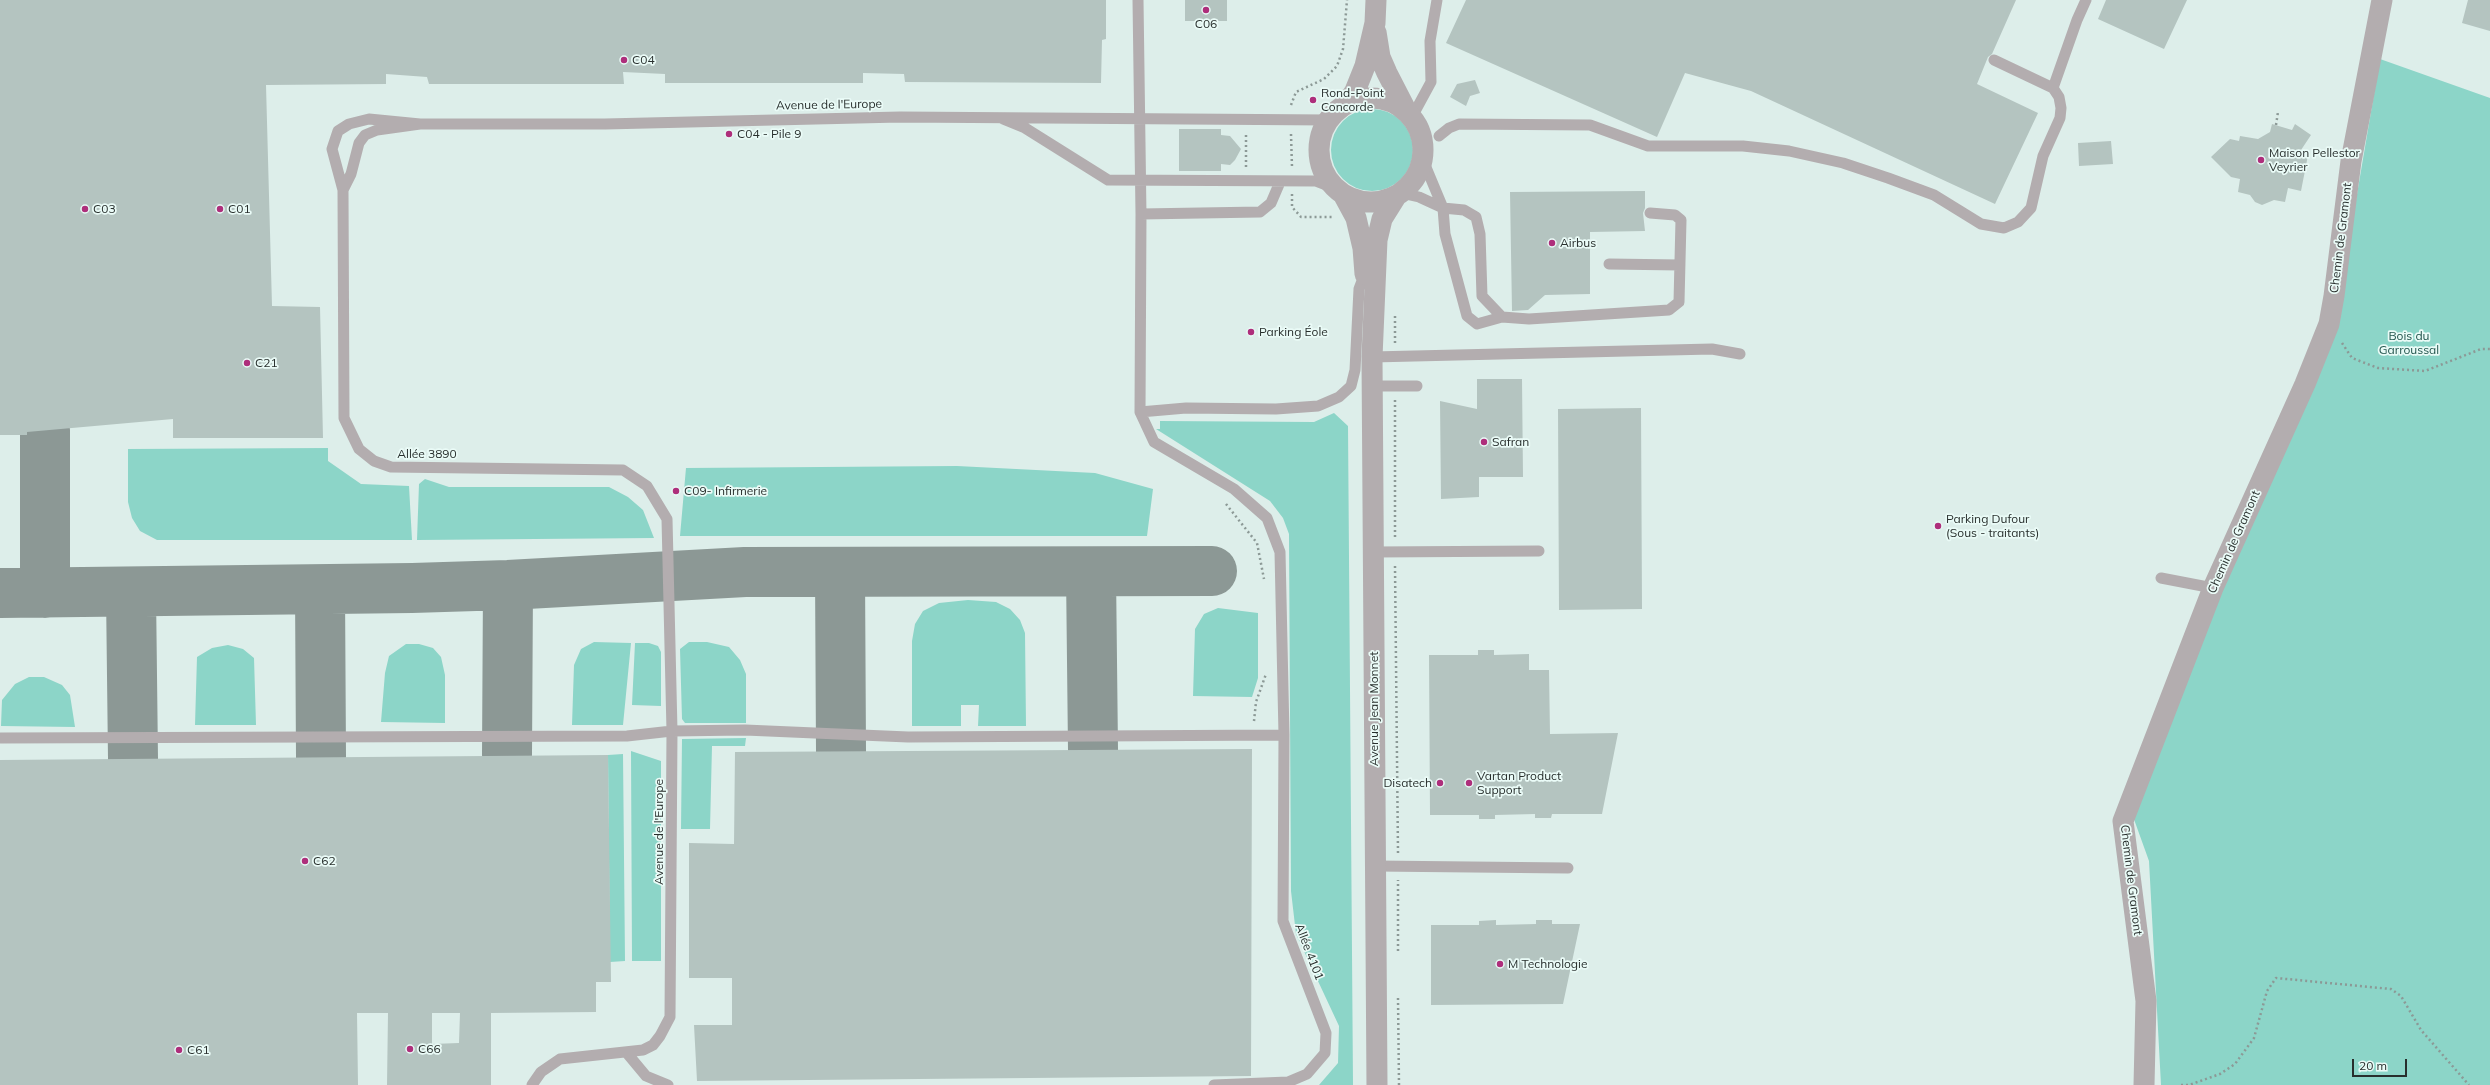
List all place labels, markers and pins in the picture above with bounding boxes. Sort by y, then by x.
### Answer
marker: C06 [1201,5,1211,15]
place label: C06 [1195,17,1217,31]
place label: C04 [632,53,655,67]
marker: C04 [619,55,629,65]
place label: Rond-Point Concorde [1321,86,1384,114]
marker: Rond-Point Concorde [1308,95,1318,105]
place label: C04 - Pile 9 [737,127,801,141]
marker: C04 - Pile 9 [724,129,734,139]
place label: Maison Pellestor Veyrier [2269,146,2360,174]
marker: Maison Pellestor Veyrier [2256,155,2266,165]
place label: C03 [93,202,116,216]
place label: C01 [228,202,251,216]
marker: C03 [80,204,90,214]
marker: C01 [215,204,225,214]
place label: Airbus [1560,236,1596,250]
marker: Airbus [1547,238,1557,248]
place label: Parking Éole [1259,325,1328,339]
marker: Parking Éole [1246,327,1256,337]
place label: C21 [255,356,278,370]
marker: C21 [242,358,252,368]
place label: Safran [1492,435,1529,449]
marker: Safran [1479,437,1489,447]
place label: C09- Infirmerie [684,484,767,498]
marker: C09- Infirmerie [671,486,681,496]
place label: Parking Dufour (Sous - traitants) [1946,512,2039,540]
marker: Parking Dufour (Sous - traitants) [1933,521,1943,531]
place label: Vartan Product Support [1477,769,1561,797]
place label: Disatech [1383,776,1432,790]
marker: Disatech [1435,778,1445,788]
marker: Vartan Product Support [1464,778,1474,788]
place label: C62 [313,854,336,868]
marker: C62 [300,856,310,866]
place label: M Technologie [1508,957,1587,971]
marker: M Technologie [1495,959,1505,969]
place label: C66 [418,1042,441,1056]
place label: C61 [187,1043,210,1057]
marker: C66 [405,1044,415,1054]
marker: C61 [174,1045,184,1055]

